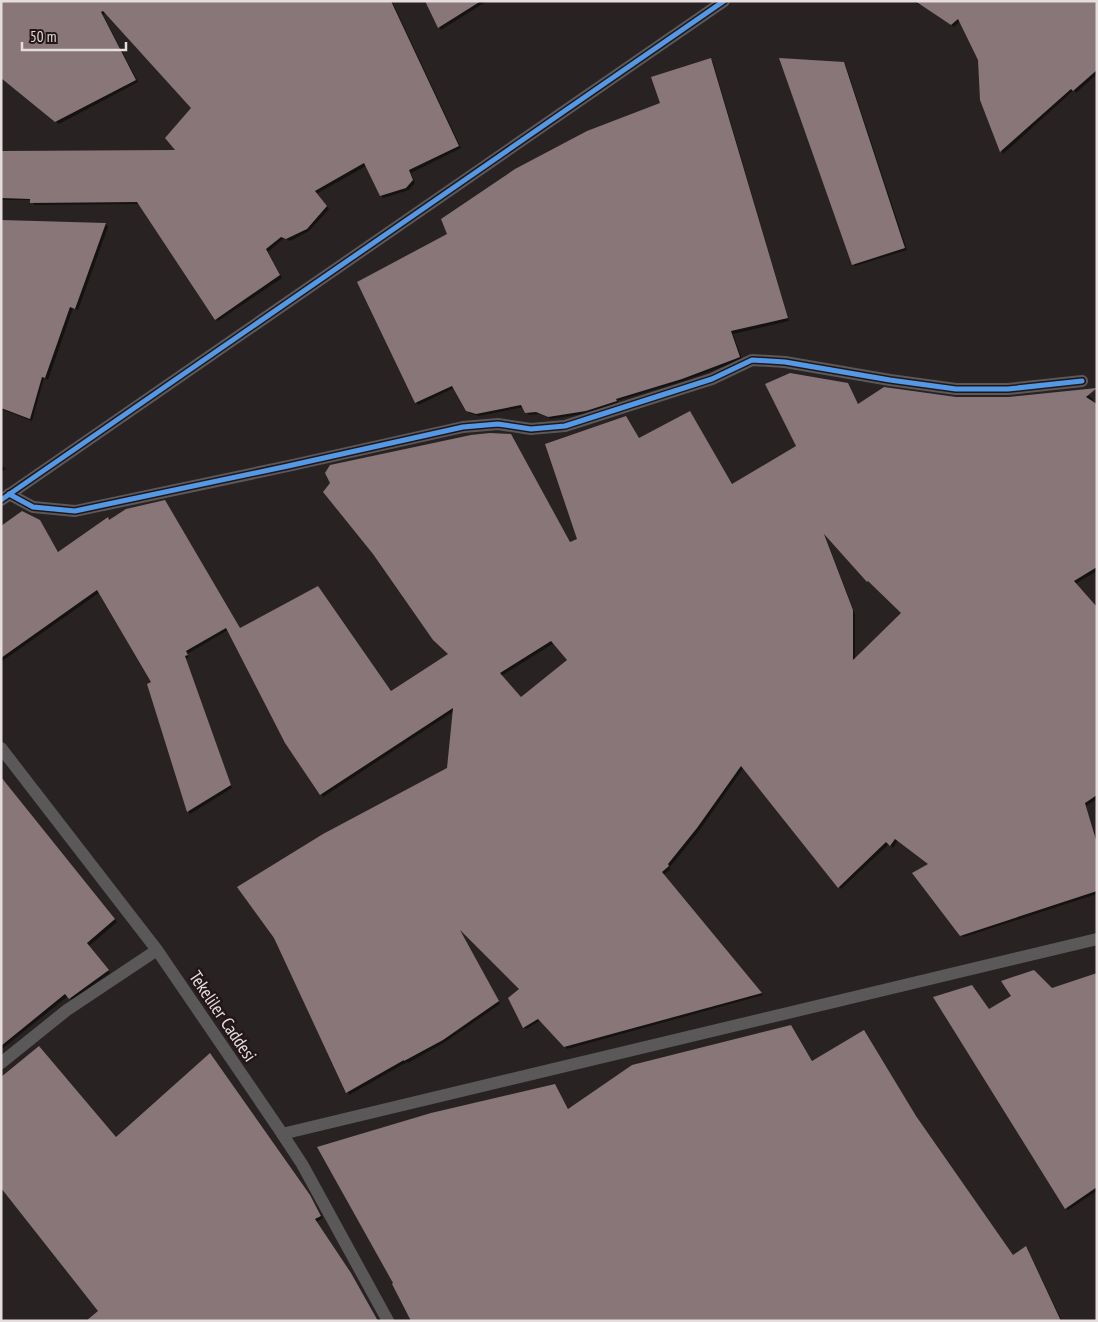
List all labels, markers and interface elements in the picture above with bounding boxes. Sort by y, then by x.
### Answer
scale bar [22,20,126,52]
text: 50 m [30,27,56,46]
street label: Tekeliler Caddesi [184,966,262,1066]

